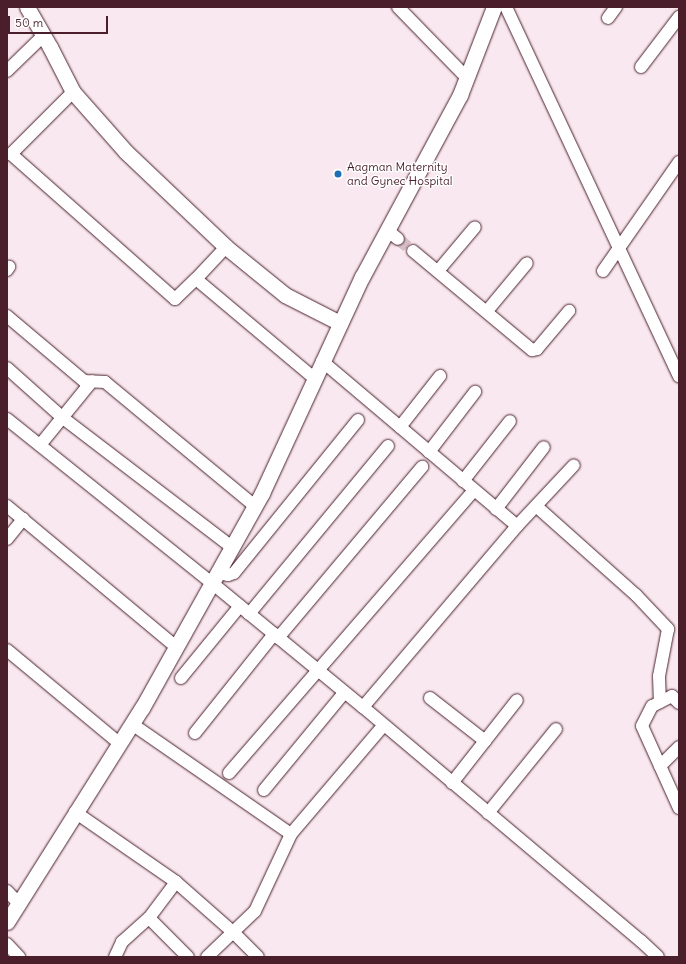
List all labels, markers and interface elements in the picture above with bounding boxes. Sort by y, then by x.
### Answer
scale bar [10,8,110,34]
text: 50 m [15,15,43,30]
place label: Aagman Maternity and Gynec Hospital [347,160,453,188]
marker: Aagman Maternity and Gynec Hospital [332,168,344,180]

